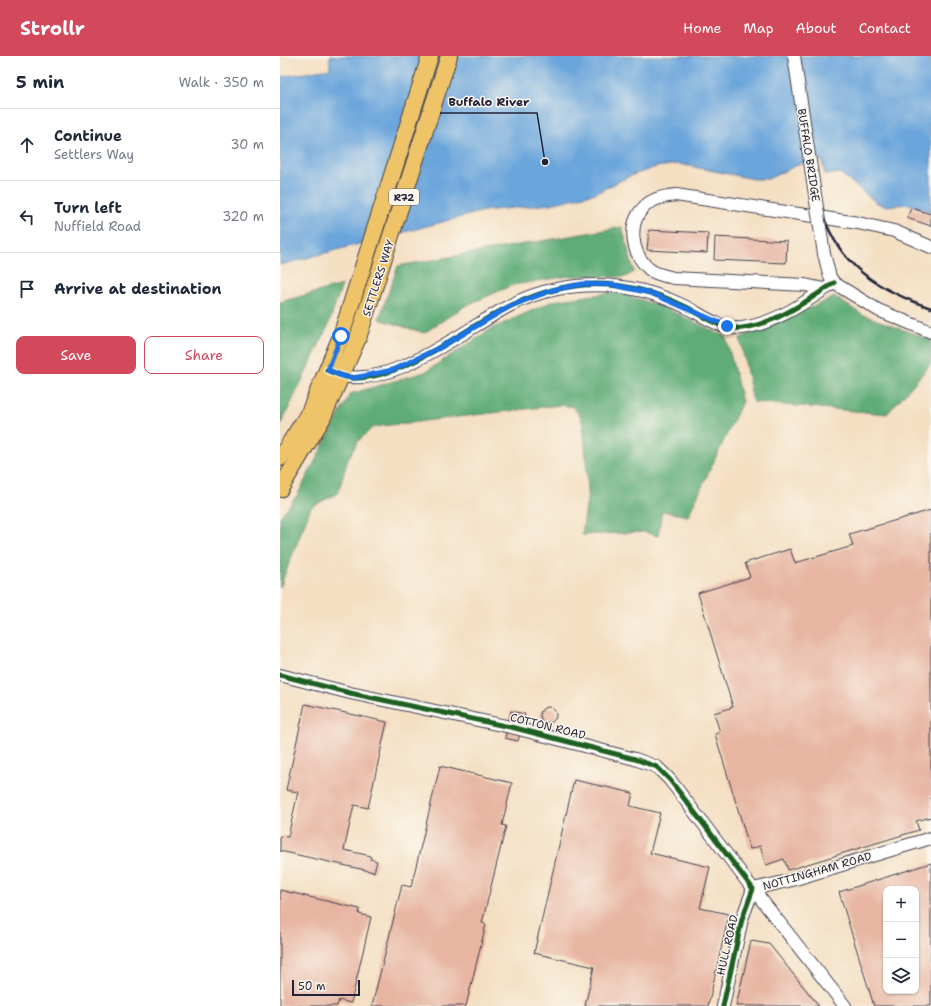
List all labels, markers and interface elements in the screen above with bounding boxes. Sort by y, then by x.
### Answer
text: Strollr [20,16,85,41]
text: Home [683,19,722,37]
text: Map [744,19,774,37]
text: About [796,19,837,37]
text: Contact [859,19,911,37]
text: 5 min [16,71,64,93]
text: Walk · 350 m [179,74,264,91]
callout: Buffalo River [440,89,537,113]
text: Buffalo River [449,94,530,110]
street label: BUFFALO BRIDGE [794,107,823,203]
text: Continue [54,126,122,146]
icon: ahead [16,134,38,156]
text: 30 m [230,136,264,153]
text: Settlers Way [54,146,134,163]
road number: R72 [389,189,419,205]
text: Turn left [54,198,122,218]
icon: left [16,206,38,228]
text: 320 m [222,208,264,225]
text: Nuffield Road [54,218,141,235]
street label: SETTLERS WAY [359,237,398,319]
icon: arrive [16,278,38,300]
text: Arrive at destination [54,279,222,299]
route end [718,317,736,335]
route start [332,327,350,345]
button: Save [16,336,136,374]
button: Share [144,336,264,374]
street label: COTTON ROAD [509,710,587,743]
street label: NOTTINGHAM ROAD [761,849,873,894]
map controls [883,886,919,994]
button: + [883,886,919,922]
street label: HULL ROAD [713,913,742,977]
button: − [883,922,919,958]
button: layers [883,958,919,994]
scale bar [292,978,360,997]
text: 50 m [298,979,326,994]

